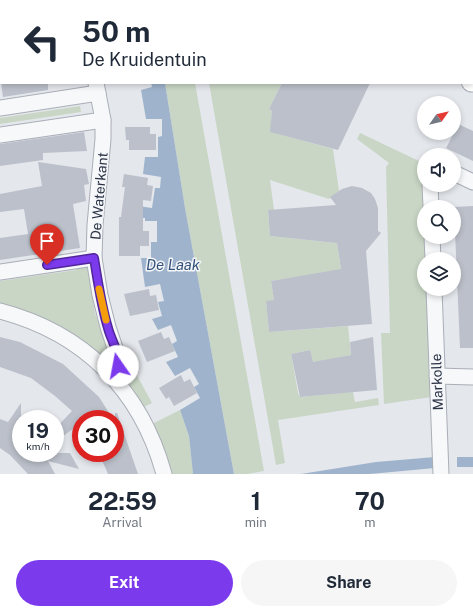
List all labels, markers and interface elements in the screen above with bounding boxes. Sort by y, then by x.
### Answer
text: 50 m [82,15,150,48]
icon: left [16,16,68,68]
text: De Kruidentuin [82,49,207,70]
north arrow [417,96,461,140]
map controls [417,96,461,296]
button: sound [417,148,461,192]
street label: De Waterkant [87,151,111,241]
button: search [417,200,461,244]
pin [30,224,64,265]
icon: arrive [36,230,58,252]
button: layers [417,252,461,296]
water label: De Laak [146,256,201,273]
position arrow [97,345,139,387]
street label: Markolle [428,353,446,411]
speed limit sign: 30 [72,410,124,462]
text: 19 [27,419,49,443]
text: km/h [26,440,50,452]
text: 22:59 [88,487,157,515]
text: 1 [251,487,261,515]
text: 70 [355,487,385,515]
text: Arrival [102,515,142,530]
text: min [245,515,267,530]
text: m [364,515,376,530]
button: Exit [16,560,233,606]
button: Share [241,560,457,606]

